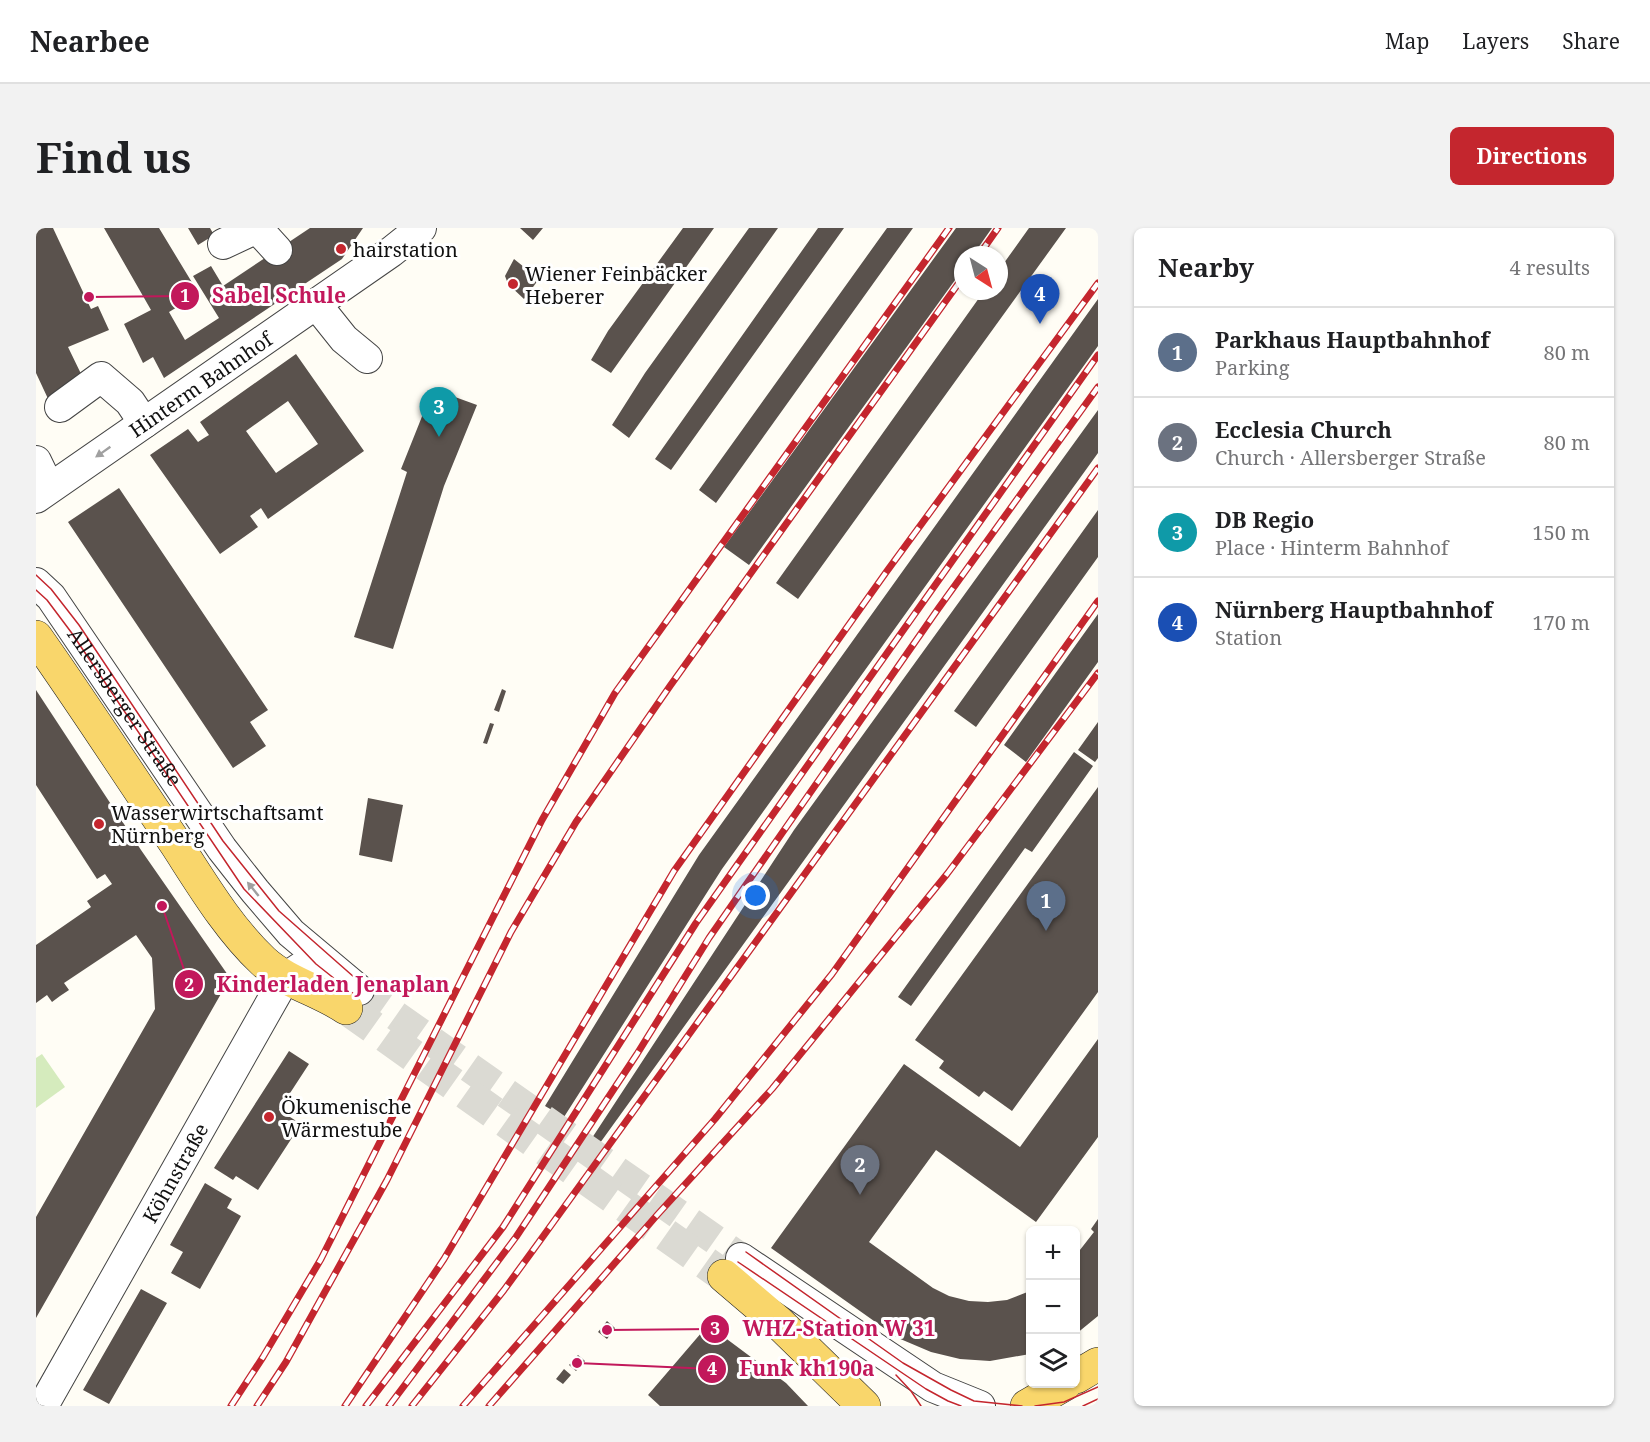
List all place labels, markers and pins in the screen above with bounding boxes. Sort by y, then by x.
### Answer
place label: hairstation [353,236,458,263]
marker: hairstation [334,242,348,256]
place label: Wiener Feinbäcker Heberer [525,260,708,310]
pin: 4 [1020,274,1060,324]
callout: Sabel Schule [170,276,358,315]
marker: Wiener Feinbäcker Heberer [506,277,520,291]
pin: 3 [420,388,458,437]
place label: Wasserwirtschaftsamt Nürnberg [111,799,324,849]
marker: Wasserwirtschaftsamt Nürnberg [92,817,106,831]
pin: 1 [1026,882,1066,931]
callout: Kinderladen Jenaplan [174,965,461,1004]
place label: Ökumenische Wärmestube [281,1093,411,1143]
marker: Ökumenische Wärmestube [262,1110,276,1124]
pin: 2 [840,1146,880,1195]
callout: WHZ-Station W 31 [700,1309,947,1348]
callout: Funk kh190a [697,1349,886,1388]

